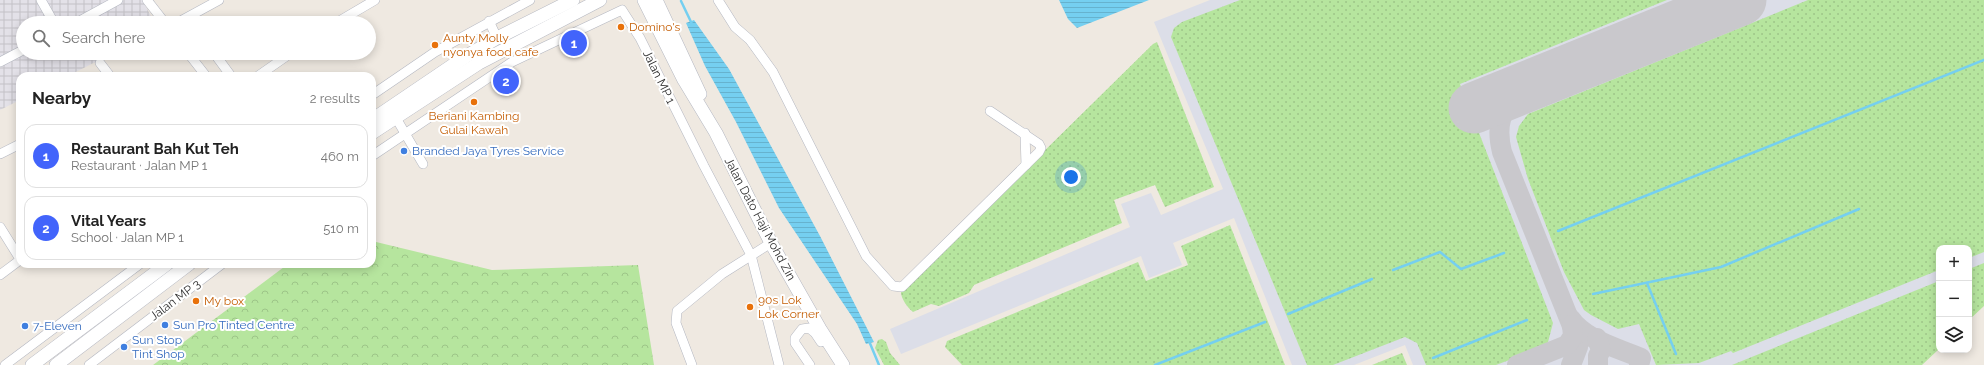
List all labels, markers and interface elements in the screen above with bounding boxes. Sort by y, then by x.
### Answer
search box [16,16,376,60]
place label: Domino's [629,20,681,34]
marker: Domino's [616,22,626,32]
icon: search [30,27,52,49]
pin: 1 [561,28,587,58]
text: Search here [62,29,145,47]
place label: Aunty Molly nyonya food cafe [443,31,539,59]
marker: Aunty Molly nyonya food cafe [430,40,440,50]
street label: Jalan MP 1 [640,48,678,106]
pin: 2 [493,66,519,96]
text: Nearby [32,88,91,108]
text: 2 results [310,91,360,106]
marker: Beriani Kambing Gulai Kawah [469,97,479,107]
place label: Beriani Kambing Gulai Kawah [429,109,519,137]
text: Restaurant Bah Kut Teh [71,140,239,158]
place label: Branded Jaya Tyres Service [412,144,564,158]
marker: Branded Jaya Tyres Service [399,146,409,156]
text: 1 [43,149,49,164]
text: 460 m [321,149,359,164]
street label: Jalan Dato Haji Mohd Zin [722,155,798,283]
text: Restaurant · Jalan MP 1 [71,158,207,173]
your location [1061,167,1081,187]
text: Vital Years [71,212,146,230]
text: 2 [42,221,50,236]
text: 510 m [323,221,359,236]
text: School · Jalan MP 1 [71,230,184,245]
map controls [1936,245,1972,353]
button: + [1936,245,1972,281]
street label: Jalan MP 3 [147,277,203,323]
button: − [1936,281,1972,317]
place label: 90s Lok Lok Corner [758,293,820,321]
place label: My box [204,294,244,308]
marker: My box [191,296,201,306]
marker: 90s Lok Lok Corner [745,302,755,312]
button: layers [1936,317,1972,353]
place label: Sun Pro Tinted Centre [173,318,294,332]
place label: 7-Eleven [33,319,82,333]
marker: Sun Pro Tinted Centre [160,320,170,330]
marker: 7-Eleven [20,321,30,331]
place label: Sun Stop Tint Shop [132,333,185,361]
marker: Sun Stop Tint Shop [119,342,129,352]

